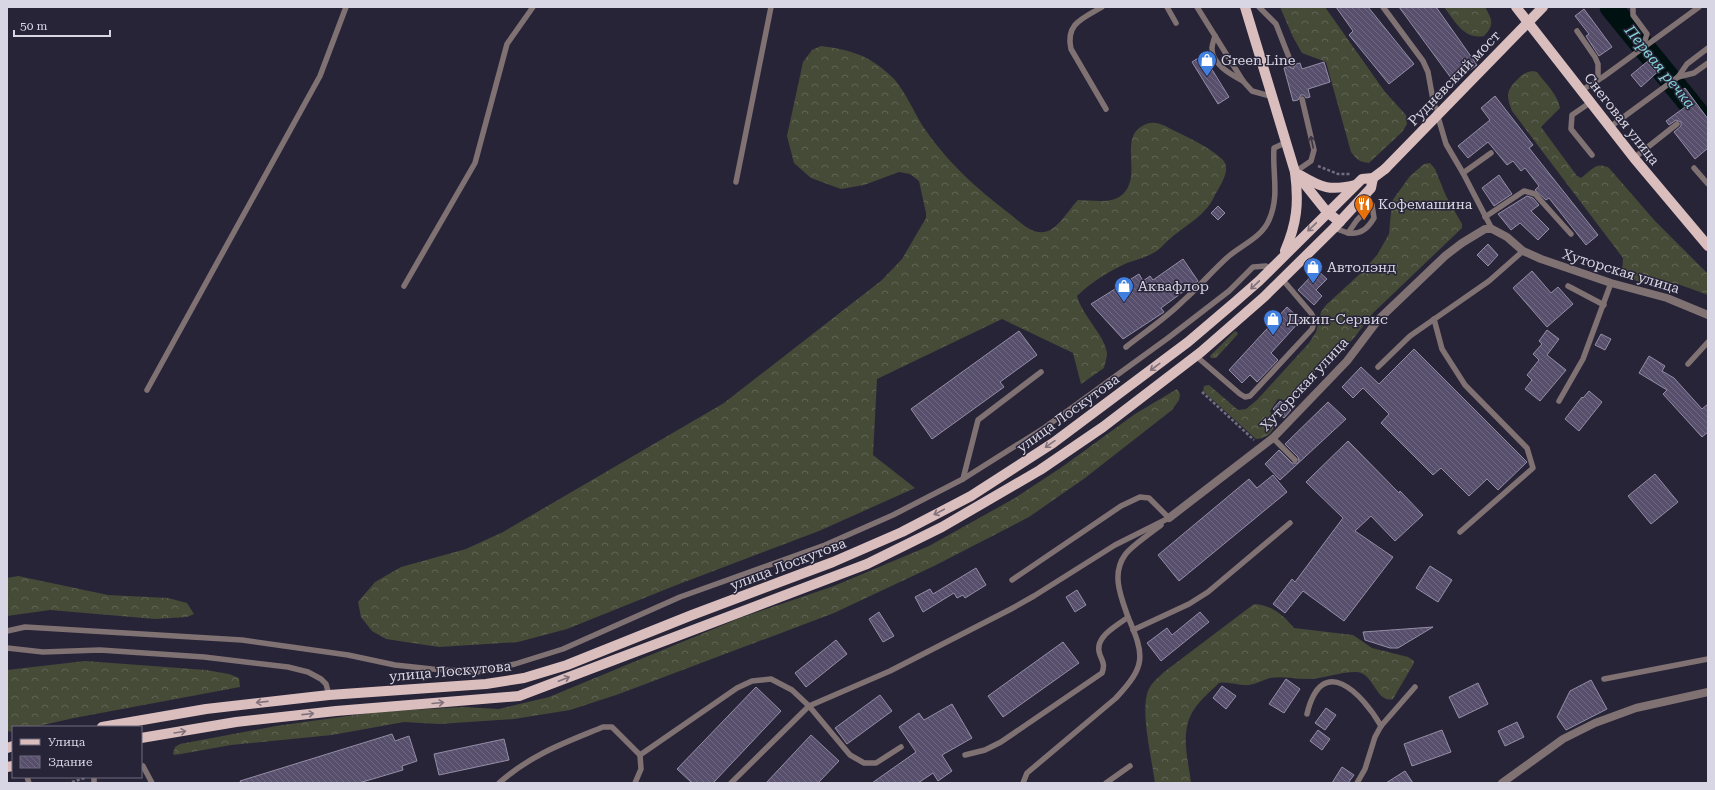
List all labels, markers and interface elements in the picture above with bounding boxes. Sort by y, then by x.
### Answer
scale bar [14,12,110,38]
text: 50 m [20,19,47,33]
water label: Первая речка [1620,21,1699,112]
street label: Рудневский мост [1405,27,1503,129]
shop icon: Green Line [1196,49,1218,77]
place label: Green Line [1221,52,1296,68]
street label: Снеговая улица [1581,70,1663,168]
one-way arrow [1307,136,1315,149]
restaurant icon: Кофемашина [1353,193,1375,221]
place label: Кофемашина [1378,196,1473,212]
one-way arrow [1307,222,1317,232]
street label: Хуторская улица [1560,246,1682,297]
shop icon: Автолэнд [1302,256,1324,284]
place label: Автолэнд [1327,259,1396,275]
shop icon: Аквафлор [1113,275,1135,303]
place label: Аквафлор [1138,278,1209,294]
one-way arrow [1250,280,1260,289]
shop icon: Джип-Сервис [1262,308,1284,336]
place label: Джип-Сервис [1287,311,1388,327]
street label: Хуторская улица [1257,334,1352,434]
one-way arrow [1149,363,1160,371]
street label: улица Лоскутова [1014,370,1123,455]
one-way arrow [1045,440,1056,448]
one-way arrow [934,509,946,517]
street label: улица Лоскутова [728,534,848,593]
street label: улица Лоскутова [388,658,512,684]
one-way arrow [558,675,570,683]
one-way arrow [256,699,269,706]
one-way arrow [431,700,444,707]
one-way arrow [301,711,314,718]
legend [12,726,142,778]
one-way arrow [173,727,186,735]
text: Улица [48,735,86,749]
text: Здание [48,755,93,769]

